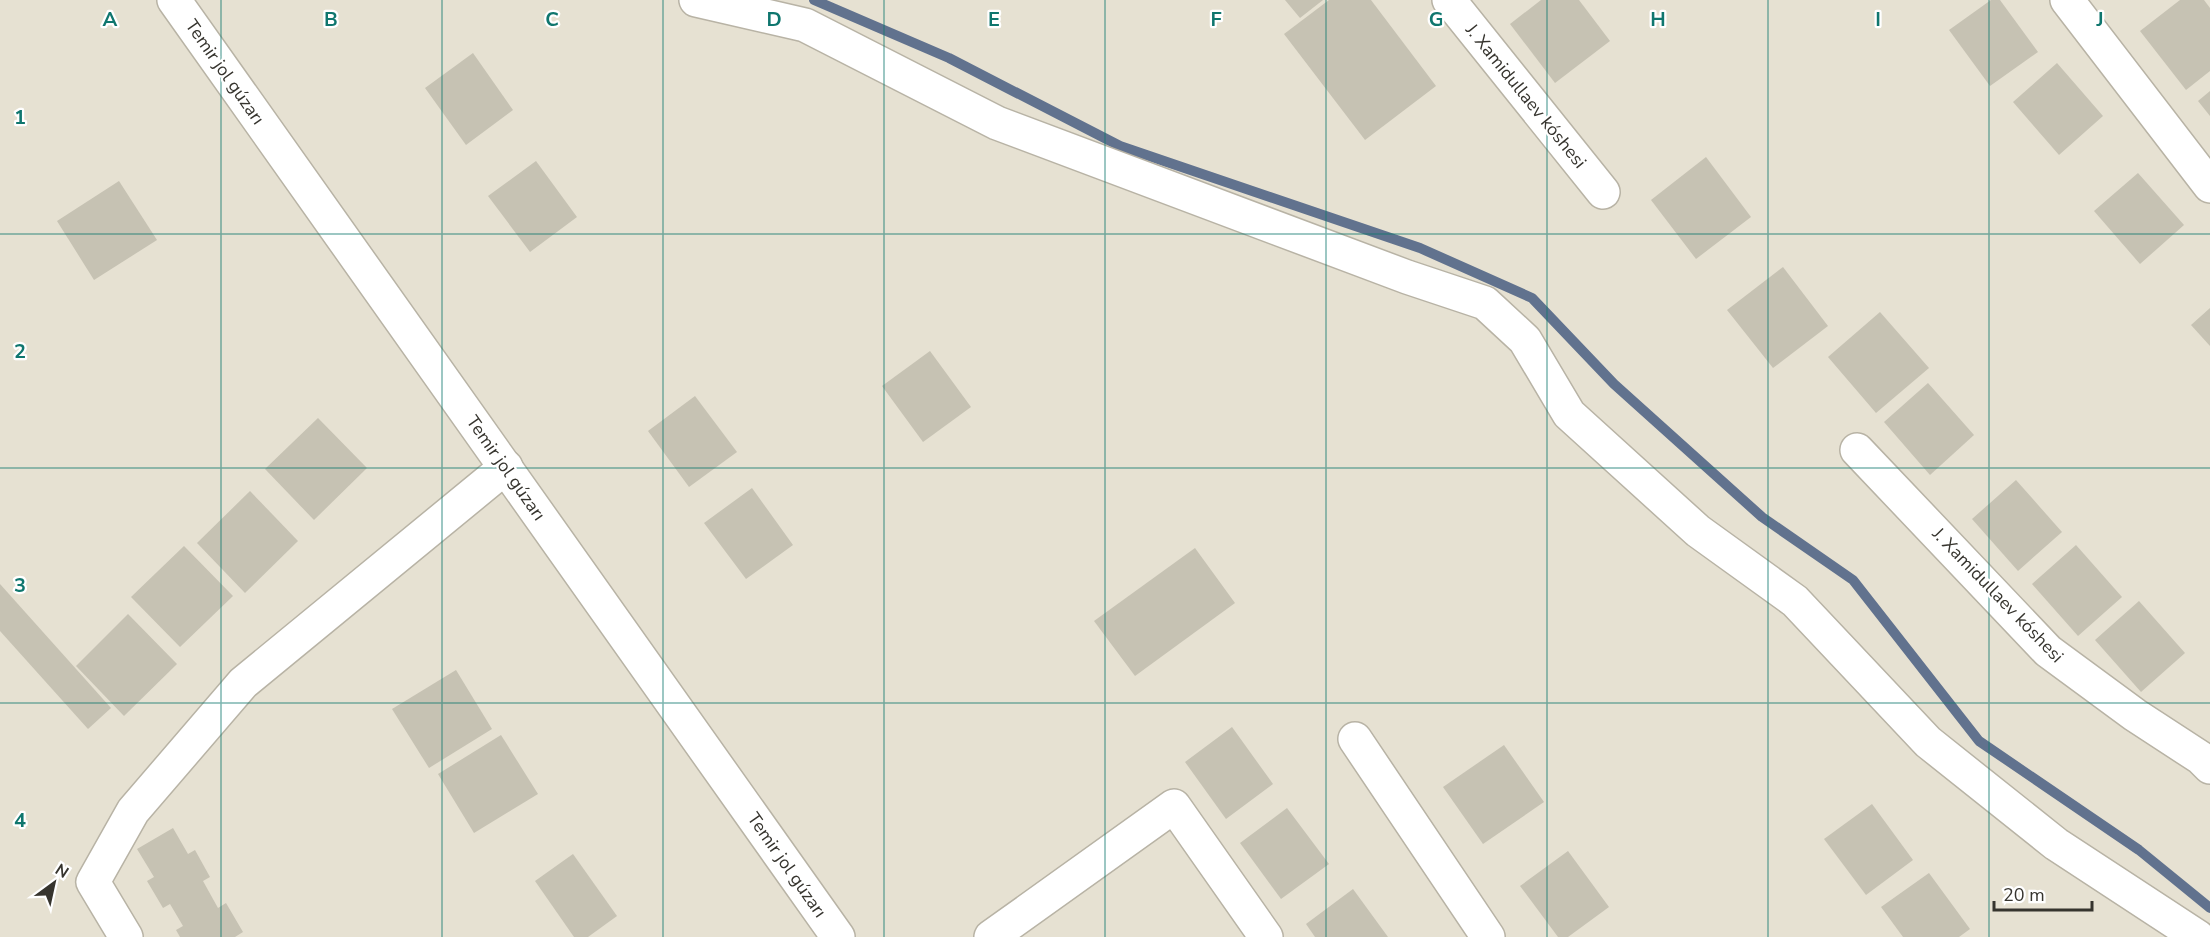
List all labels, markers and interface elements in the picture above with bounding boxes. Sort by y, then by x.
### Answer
text: A [103,6,118,33]
text: B [324,6,338,33]
text: C [545,6,559,33]
text: D [766,6,782,33]
text: E [988,6,1000,33]
text: F [1210,6,1222,33]
text: G [1429,6,1443,33]
text: H [1650,6,1666,33]
text: I [1875,6,1881,33]
text: J [2095,6,2104,33]
street label: Temir jol gúzarı [180,15,270,129]
street label: J. Xamidullaev kóshesi [1460,18,1592,173]
text: 1 [14,104,26,131]
text: 2 [14,338,26,365]
street label: Temir jol gúzarı [461,411,551,525]
street label: J. Xamidullaev kóshesi [1926,521,2069,668]
text: 3 [14,572,26,599]
text: 4 [14,807,26,834]
street label: Temir jol gúzarı [742,808,832,922]
north arrow [24,853,84,913]
text: N [51,859,73,884]
scale bar [1994,874,2092,912]
text: 20 m [2003,883,2045,907]

